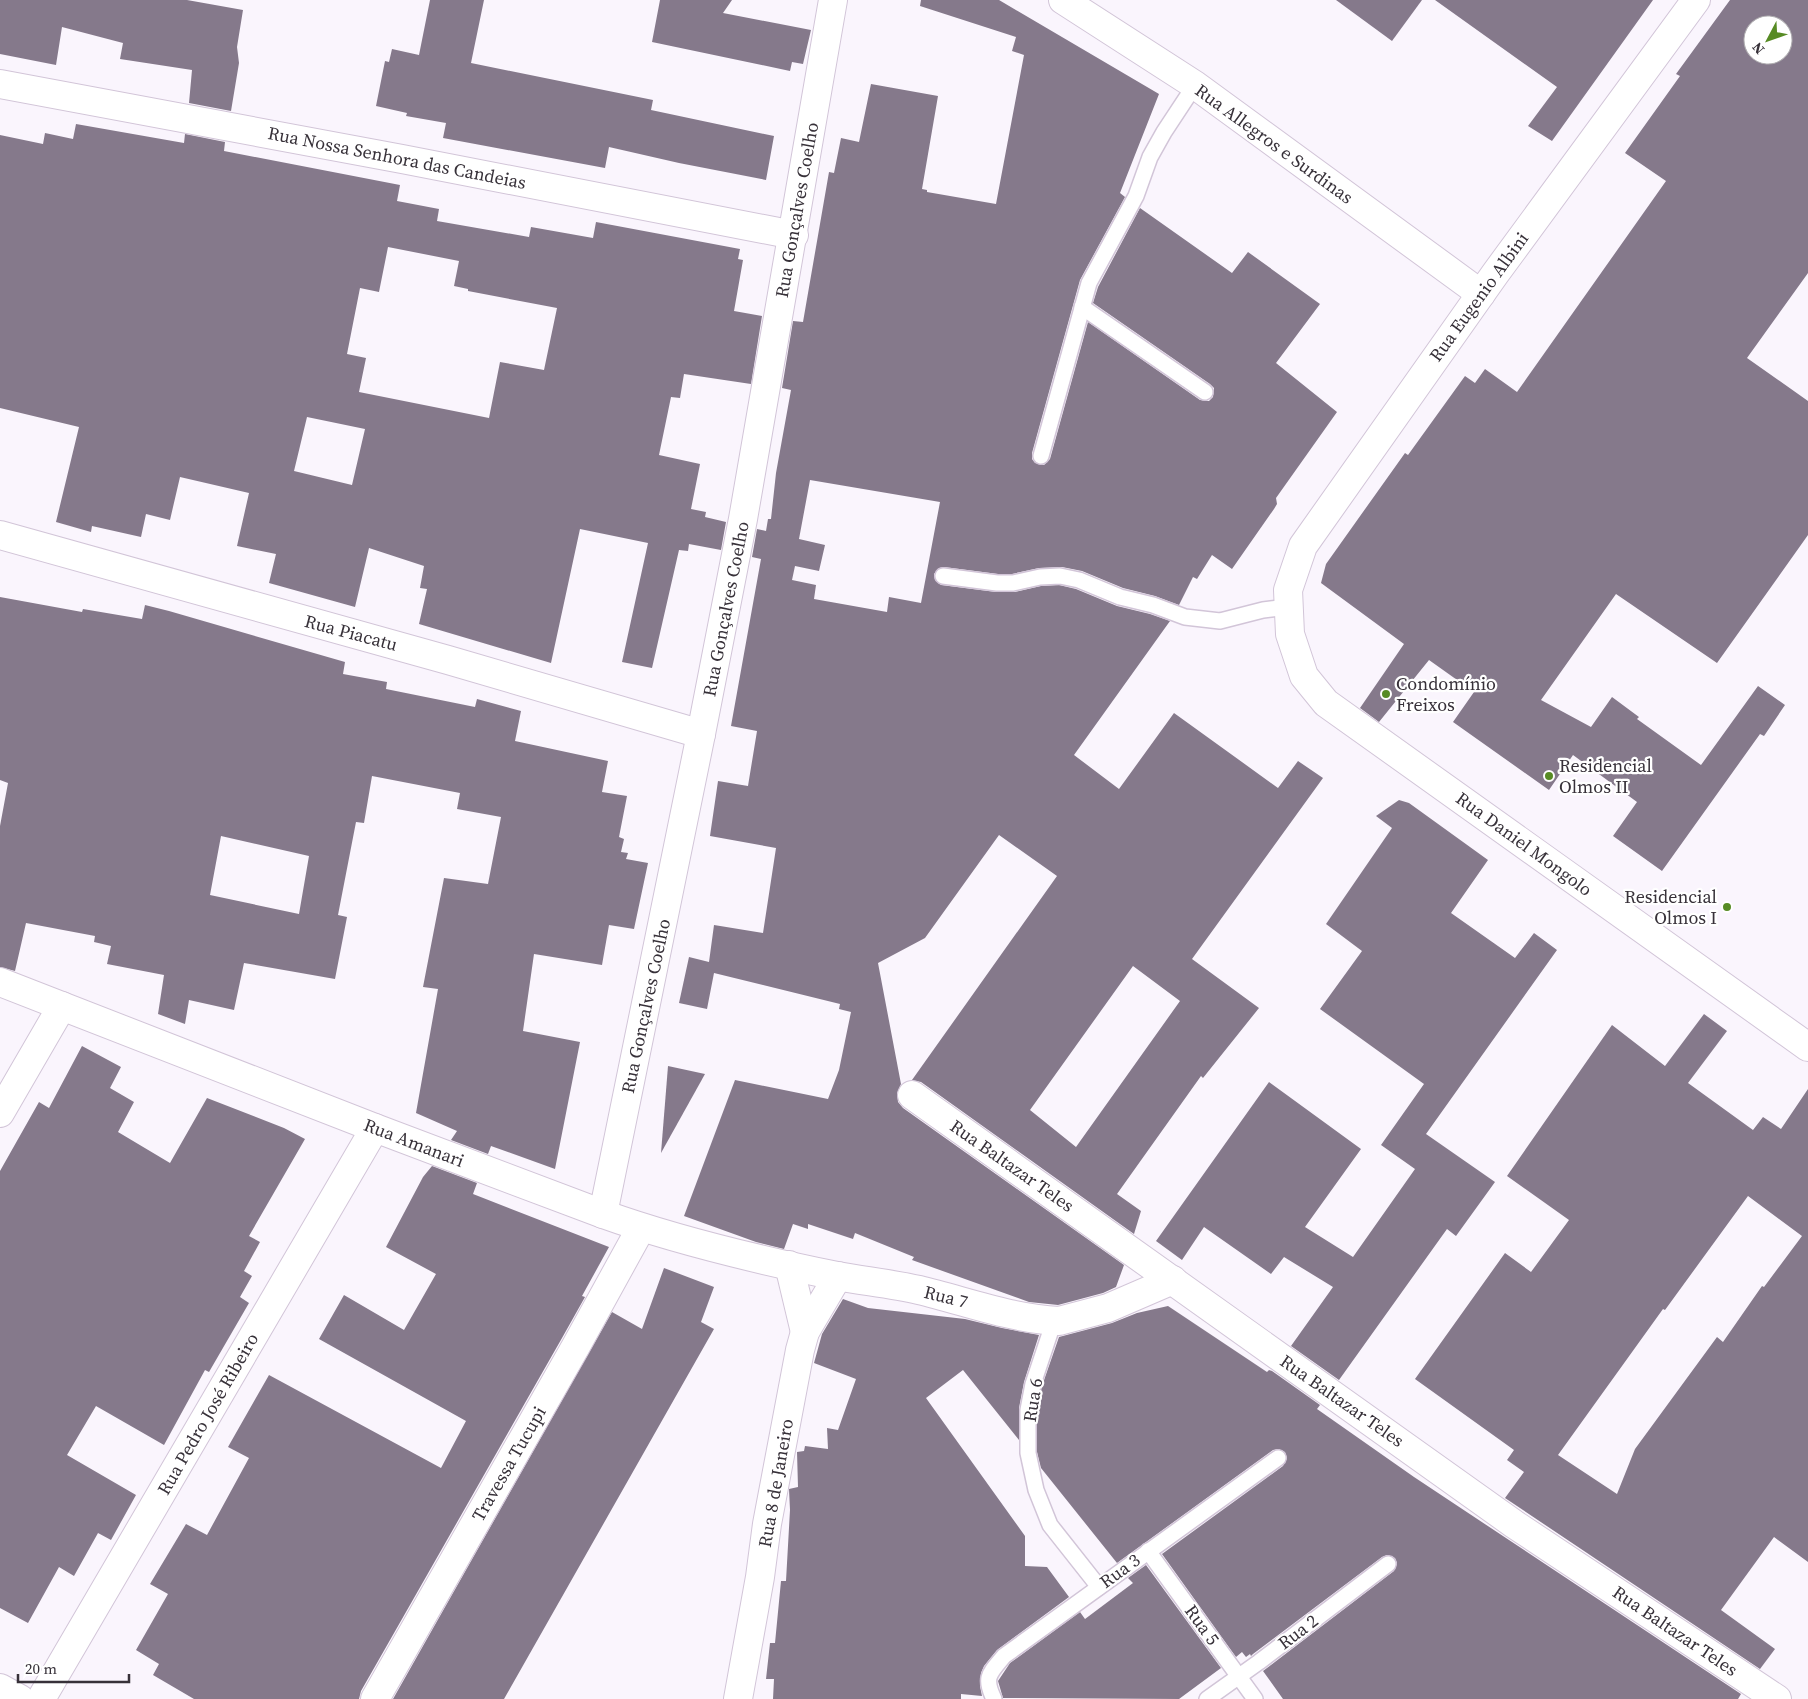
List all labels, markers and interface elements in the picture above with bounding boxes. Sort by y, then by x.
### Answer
north arrow [1743,15,1793,65]
text: N [1747,38,1769,59]
street label: Rua Allegros e Surdinas [1190,78,1359,210]
street label: Rua Nossa Senhora das Candeias [266,120,528,195]
street label: Rua Gonçalves Coelho [769,120,824,300]
street label: Rua Eugenio Albini [1423,227,1534,367]
street label: Rua Gonçalves Coelho [696,519,755,699]
street label: Rua Piacatu [302,608,400,657]
place label: Condomínio Freixos [1396,671,1496,717]
marker: Condomínio Freixos [1380,688,1392,700]
place label: Residencial Olmos II [1559,753,1652,799]
marker: Residencial Olmos II [1543,770,1555,782]
street label: Rua Daniel Mongolo [1451,786,1598,902]
place label: Residencial Olmos I [1624,884,1717,930]
marker: Residencial Olmos I [1721,901,1733,913]
street label: Rua Gonçalves Coelho [615,916,676,1095]
street label: Rua Amanari [360,1112,468,1173]
street label: Rua Baltazar Teles [945,1113,1079,1218]
street label: Rua 7 [922,1279,971,1314]
street label: Rua Pedro José Ribeiro [151,1328,264,1499]
street label: Rua Baltazar Teles [1275,1348,1409,1453]
street label: Rua 6 [1017,1376,1048,1424]
street label: Travessa Tucupi [466,1402,552,1526]
street label: Rua 8 de Janeiro [752,1416,799,1549]
street label: Rua 3 [1094,1547,1145,1594]
street label: Rua Baltazar Teles [1608,1579,1743,1682]
street label: Rua 5 [1179,1599,1226,1650]
street label: Rua 2 [1272,1608,1323,1655]
scale bar [18,1652,129,1684]
text: 20 m [25,1658,57,1679]

